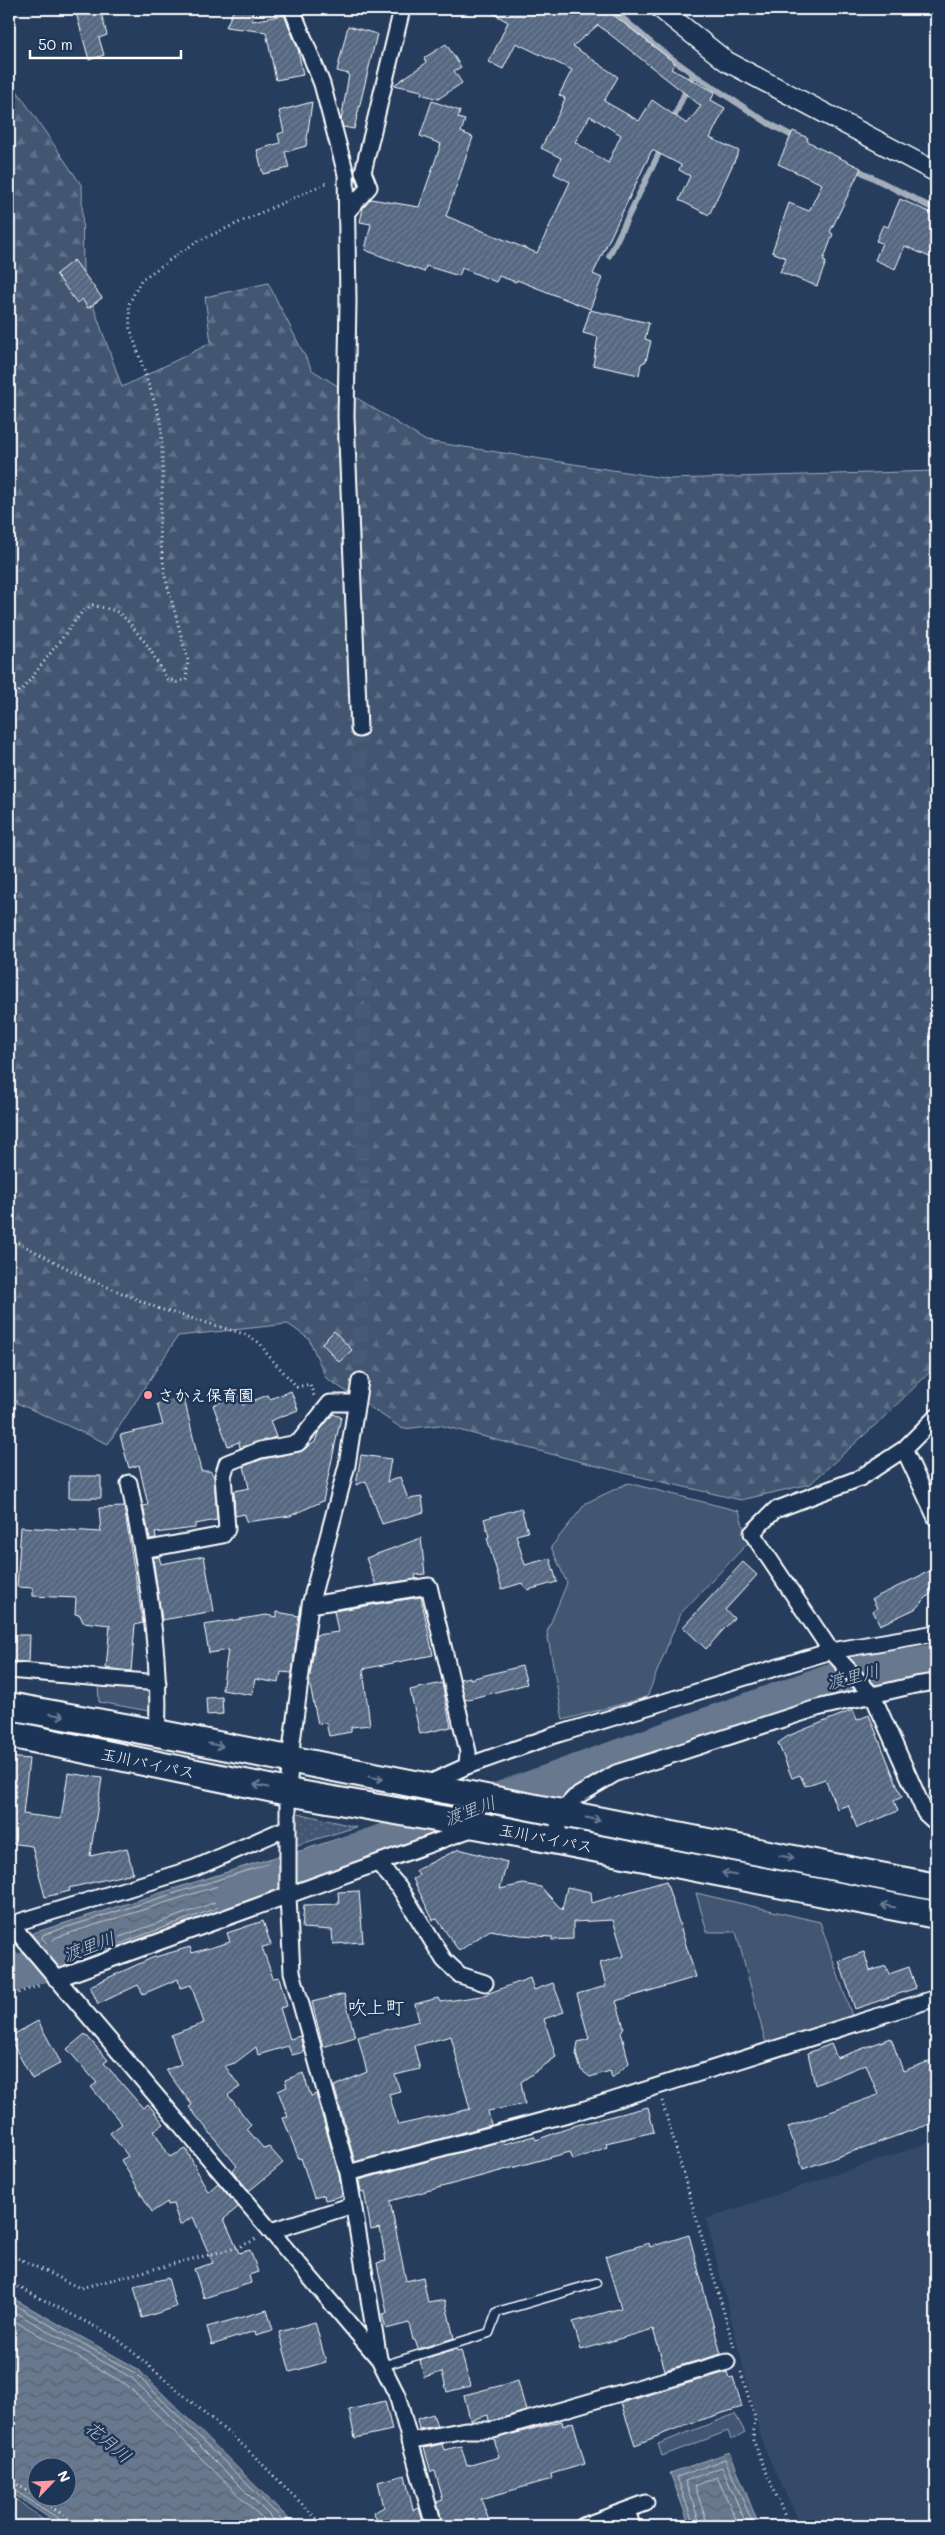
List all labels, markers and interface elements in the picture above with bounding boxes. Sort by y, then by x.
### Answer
scale bar [30,28,181,60]
text: 50 m [38,34,73,54]
place label: さかえ保育園 [158,1384,254,1405]
marker: さかえ保育園 [142,1389,154,1401]
water label: 渡里川 [824,1658,882,1694]
one-way arrow [48,1710,64,1720]
one-way arrow [208,1741,224,1750]
street label: 玉川バイパス [99,1742,197,1783]
one-way arrow [367,1773,383,1783]
one-way arrow [254,1781,270,1790]
water label: 渡里川 [440,1790,499,1831]
one-way arrow [584,1815,600,1824]
street label: 玉川バイパス [497,1818,595,1857]
one-way arrow [778,1853,794,1863]
one-way arrow [721,1869,737,1879]
one-way arrow [881,1901,897,1910]
water label: 渡里川 [59,1926,118,1967]
district label: 吹上町 [347,1994,405,2019]
water label: 花月川 [80,2415,137,2468]
north arrow [28,2458,78,2508]
text: N [53,2467,75,2485]

